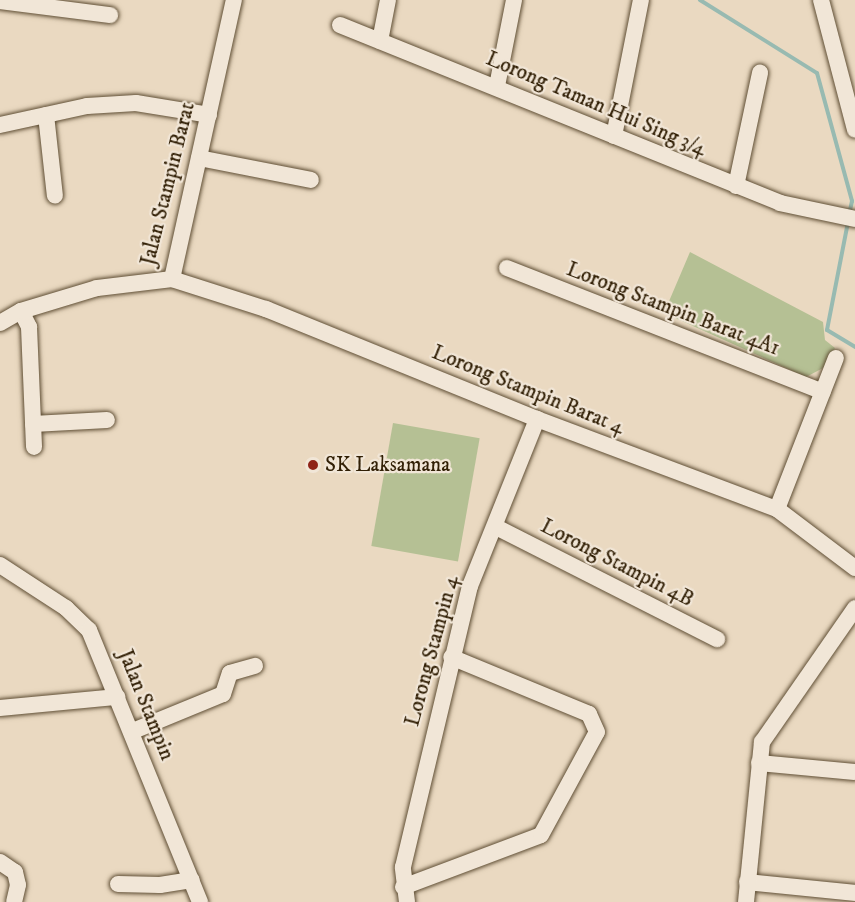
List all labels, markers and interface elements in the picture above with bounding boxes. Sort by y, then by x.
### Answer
street label: Lorong Taman Hui Sing 3/4 [482,46,710,162]
street label: Jalan Stampin Barat [136,100,200,268]
street label: Lorong Stampin Barat 4A1 [563,257,783,361]
street label: Lorong Stampin Barat 4 [428,340,628,440]
place label: SK Laksamana [325,452,450,478]
marker: SK Laksamana [306,458,320,472]
street label: Lorong Stampin 4B [536,514,698,612]
street label: Lorong Stampin 4 [400,573,464,729]
street label: Jalan Stampin [112,646,180,764]

